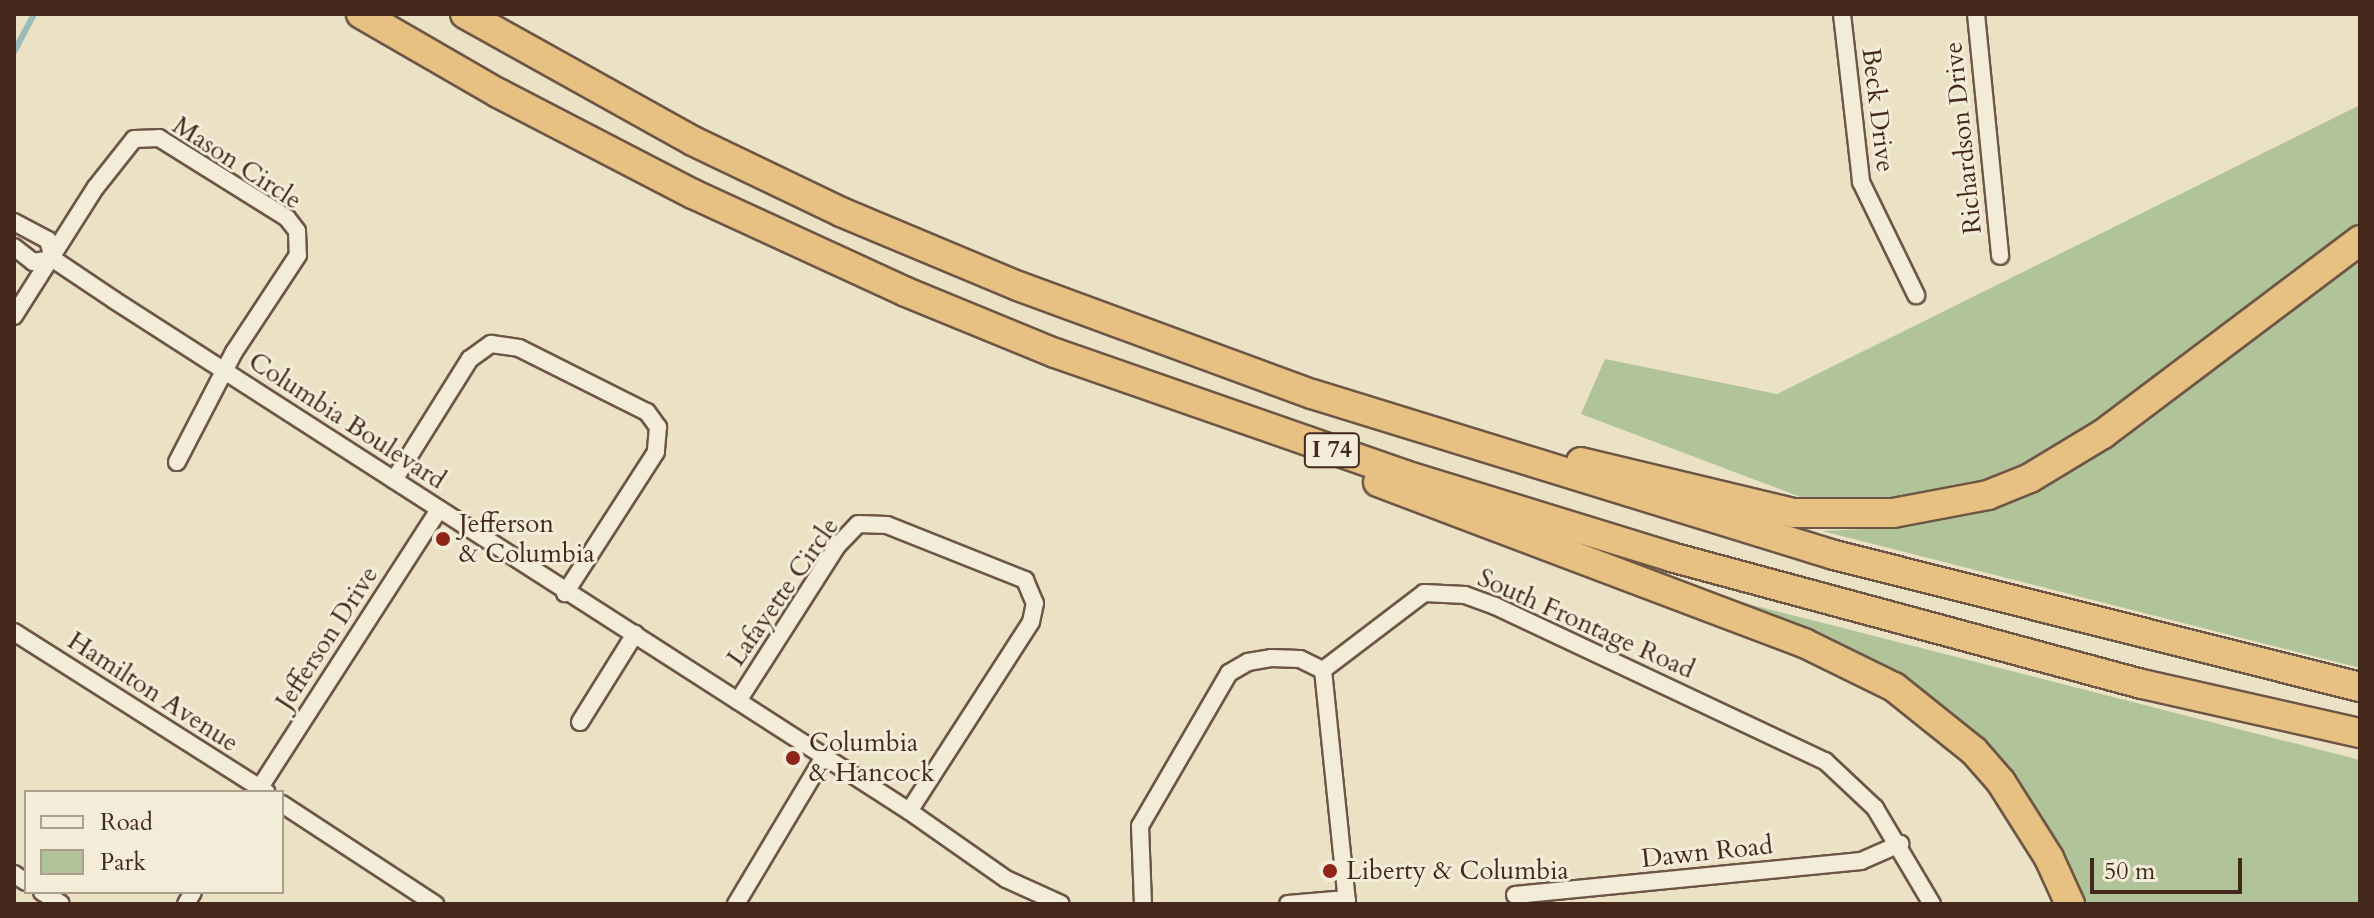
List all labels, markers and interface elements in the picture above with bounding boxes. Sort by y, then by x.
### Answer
street label: Richardson Drive [1937,40,1989,236]
street label: Beck Drive [1855,46,1901,174]
street label: Mason Circle [167,110,307,216]
street label: Columbia Boulevard [243,346,451,496]
road number: I 74 [1302,430,1362,470]
place label: Jefferson & Columbia [459,508,595,570]
street label: Lafayette Circle [720,512,846,672]
marker: Jefferson & Columbia [434,530,452,548]
street label: Jefferson Drive [269,560,385,716]
street label: South Frontage Road [1473,562,1699,686]
street label: Hamilton Avenue [62,625,244,759]
place label: Columbia & Hancock [809,727,935,788]
marker: Columbia & Hancock [784,749,802,767]
legend [24,790,284,894]
text: Road [100,806,153,839]
street label: Dawn Road [1640,830,1774,874]
scale bar [2094,842,2246,892]
text: Park [100,846,146,879]
place label: Liberty & Columbia [1346,855,1569,887]
text: 50 m [2104,855,2155,888]
marker: Liberty & Columbia [1321,862,1339,880]

